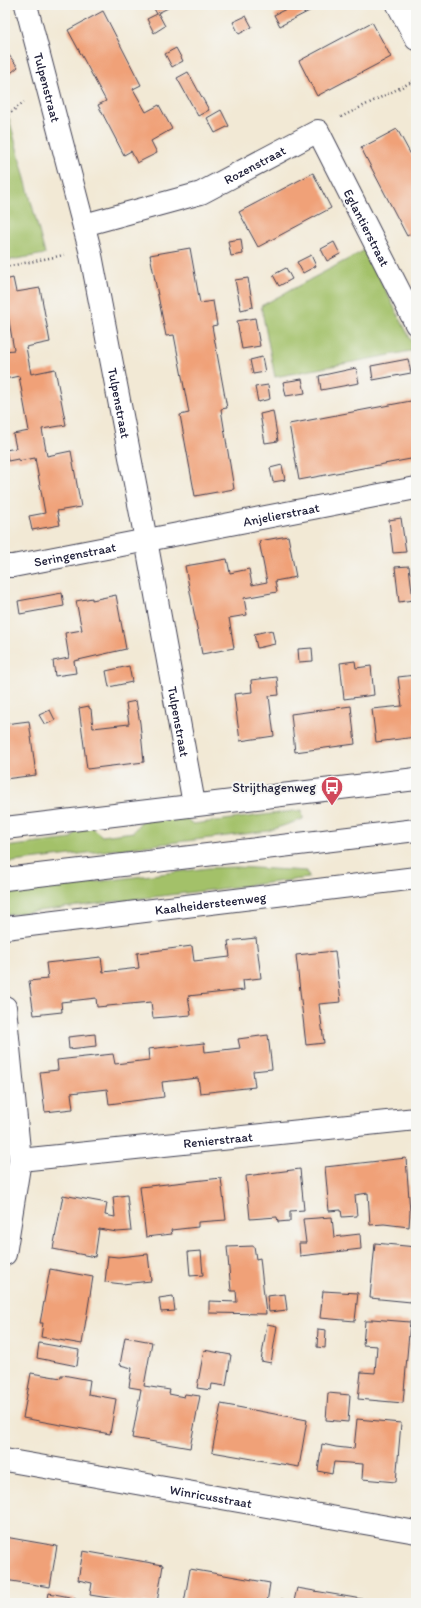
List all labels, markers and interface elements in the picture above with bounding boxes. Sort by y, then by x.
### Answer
street label: Tulpenstraat [31,51,63,124]
street label: Rozenstraat [222,143,288,187]
street label: Eglantierstraat [341,187,393,269]
street label: Tulpenstraat [105,367,133,440]
street label: Anjelierstraat [242,500,321,529]
street label: Seringenstraat [33,539,117,570]
street label: Tulpenstraat [165,685,192,758]
bus stop icon: Strijthagenweg [319,774,345,807]
place label: Strijthagenweg [232,780,316,795]
street label: Kaalheidersteenweg [154,889,267,918]
street label: Renierstraat [183,1129,253,1151]
street label: Winricusstraat [169,1482,253,1511]

